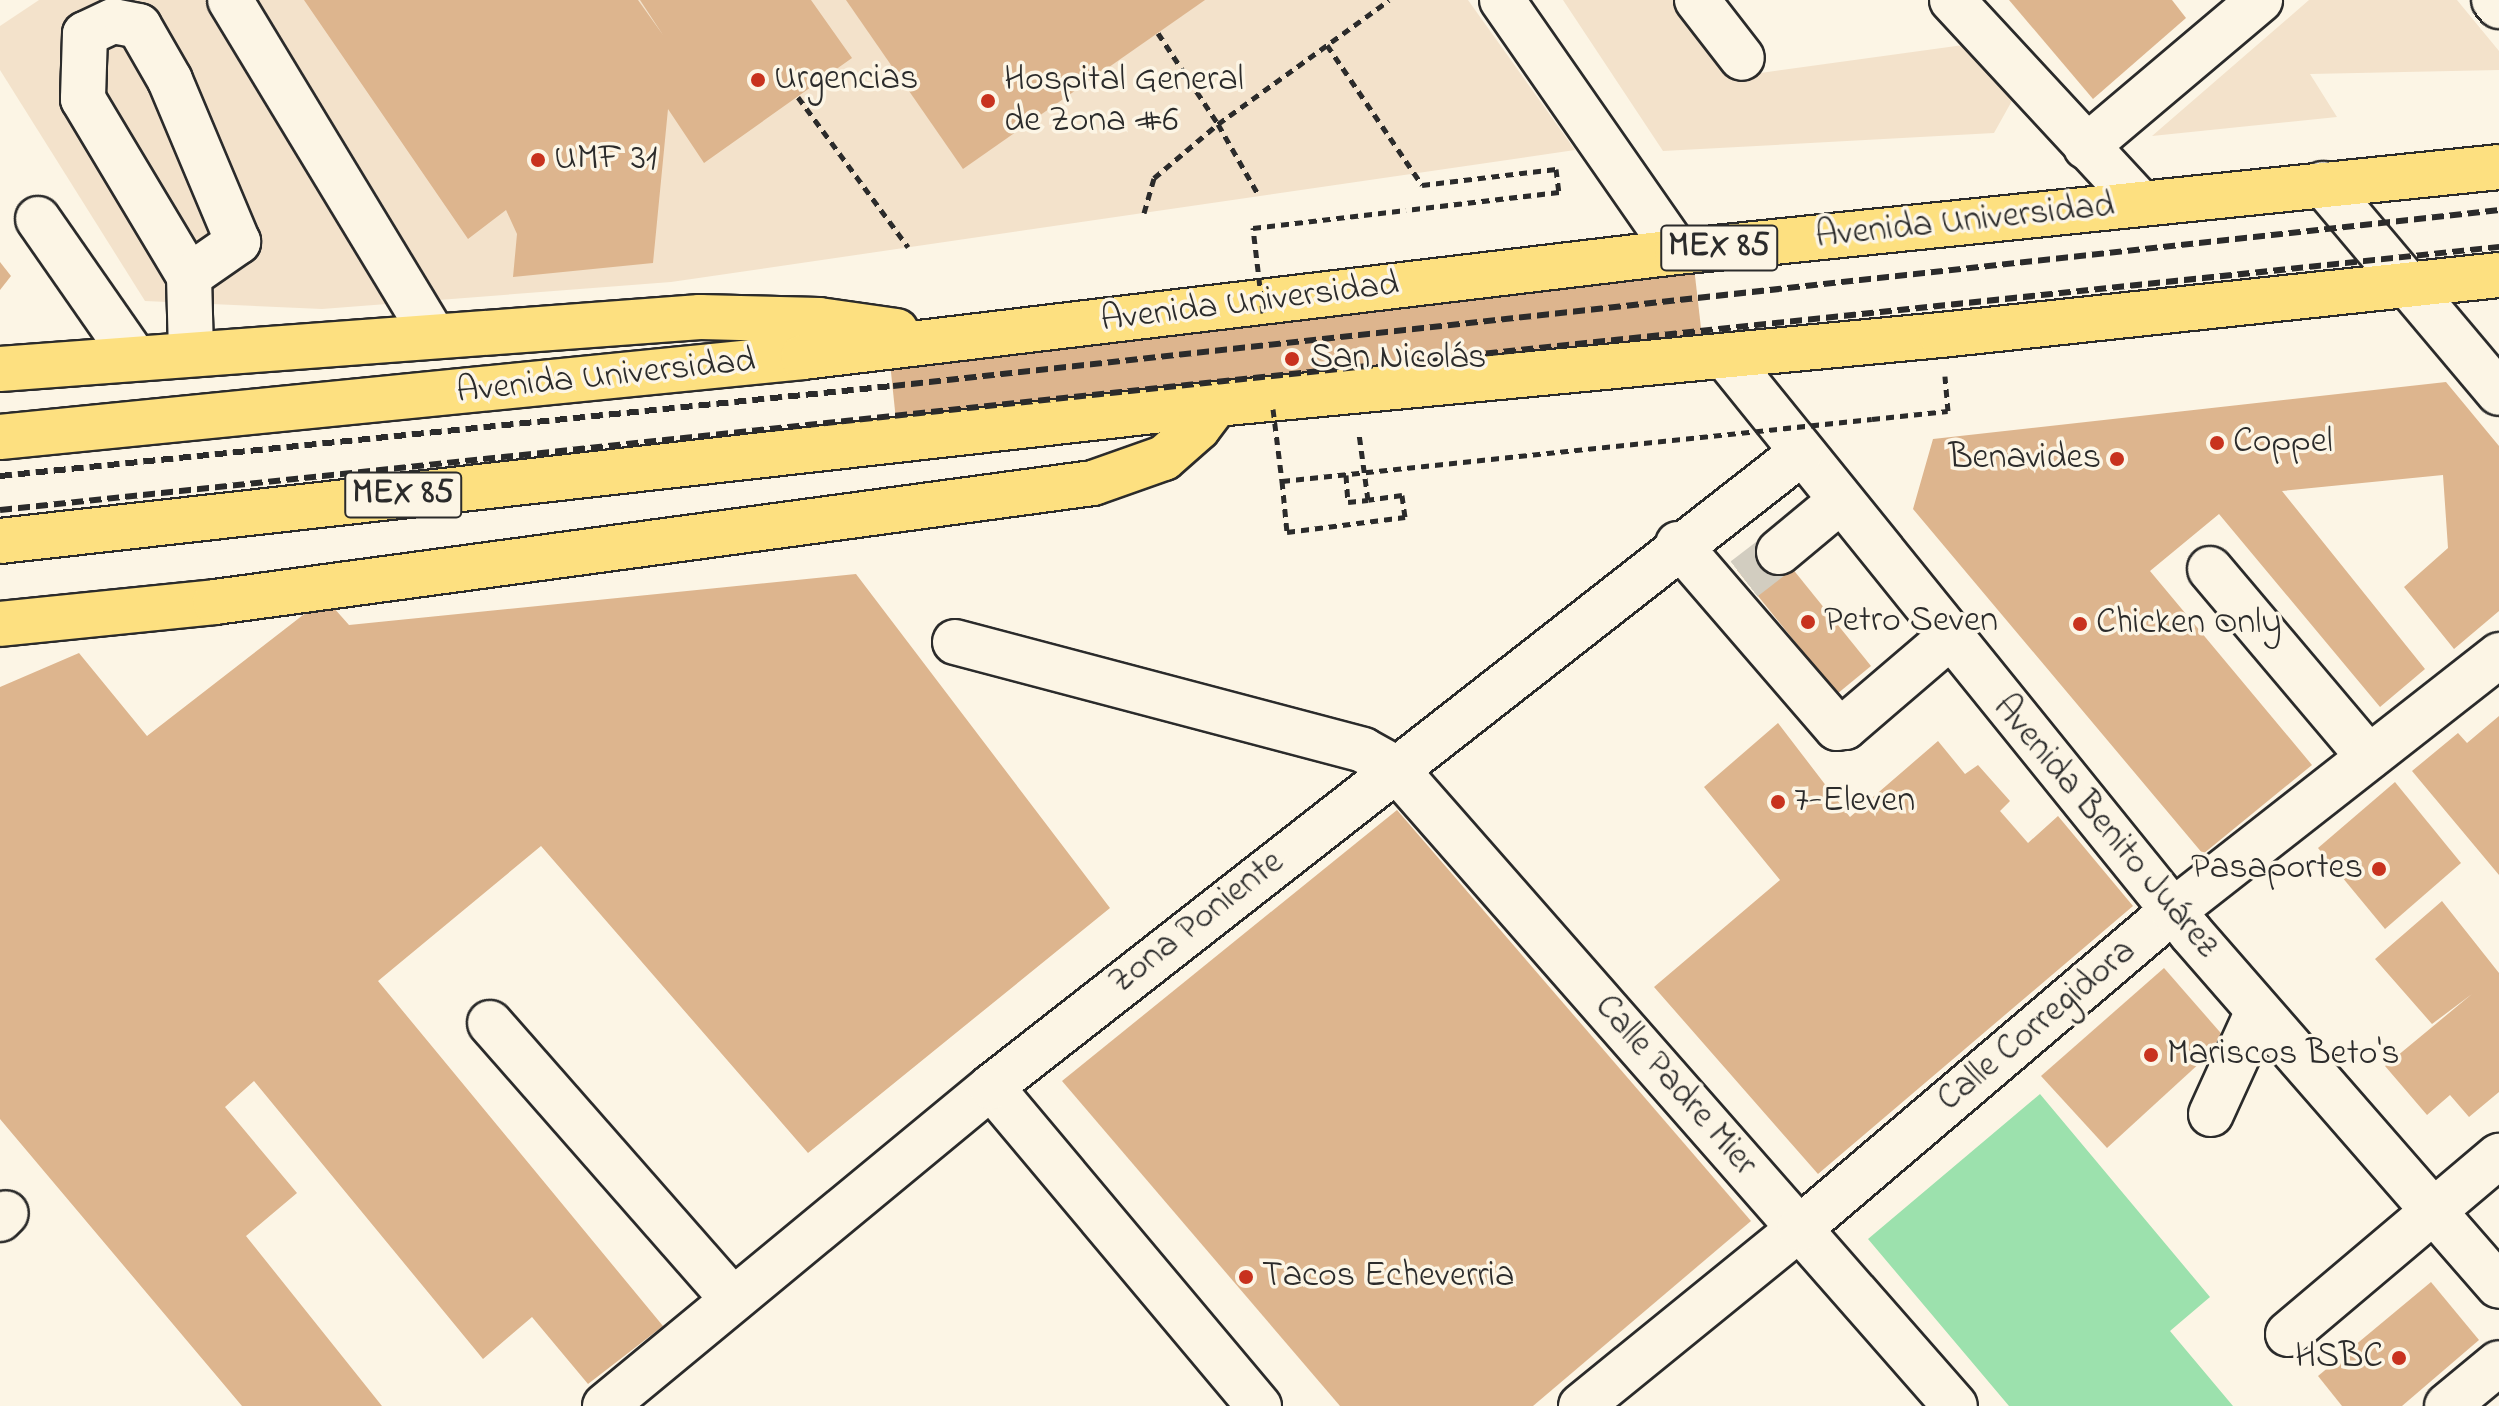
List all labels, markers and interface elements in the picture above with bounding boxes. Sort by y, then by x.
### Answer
place label: Urgencias [774,58,918,102]
place label: Hospital General de Zona #6 [1004,58,1244,143]
marker: Urgencias [749,71,767,89]
marker: Hospital General de Zona #6 [979,92,997,110]
place label: UMF 31 [554,138,657,182]
marker: UMF 31 [529,151,547,169]
street label: Avenida Universidad [1813,185,2117,259]
road number: MEX 85 [1659,218,1779,278]
street label: Avenida Universidad [1098,263,1402,343]
place label: San Nicolás [1310,337,1486,381]
street label: Avenida Universidad [454,340,758,414]
marker: San Nicolás [1281,348,1303,370]
place label: Coppel [2233,421,2333,465]
marker: Coppel [2208,434,2226,452]
place label: Benavides [1948,437,2101,481]
marker: Benavides [2108,450,2126,468]
road number: MEX 85 [343,465,463,525]
place label: Petro Seven [1824,600,1998,644]
place label: Chicken Only [2096,602,2281,646]
marker: Petro Seven [1799,613,1817,631]
marker: Chicken Only [2071,615,2089,633]
street label: Avenida Benito Juárez [1983,687,2227,967]
place label: 7-Eleven [1794,780,1915,824]
marker: 7-Eleven [1769,793,1787,811]
street label: Zona Poniente [1101,842,1293,1004]
place label: Pasaportes [2191,847,2363,891]
marker: Pasaportes [2370,860,2388,878]
street label: Calle Corregidora [1929,931,2145,1121]
street label: Calle Padre Mier [1584,986,1766,1186]
place label: Mariscos Beto's [2167,1033,2400,1077]
marker: Mariscos Beto's [2142,1046,2160,1064]
place label: Tacos Echeverria [1262,1255,1514,1299]
marker: Tacos Echeverria [1237,1268,1255,1286]
place label: HSBC [2295,1336,2383,1380]
marker: HSBC [2390,1349,2408,1367]

